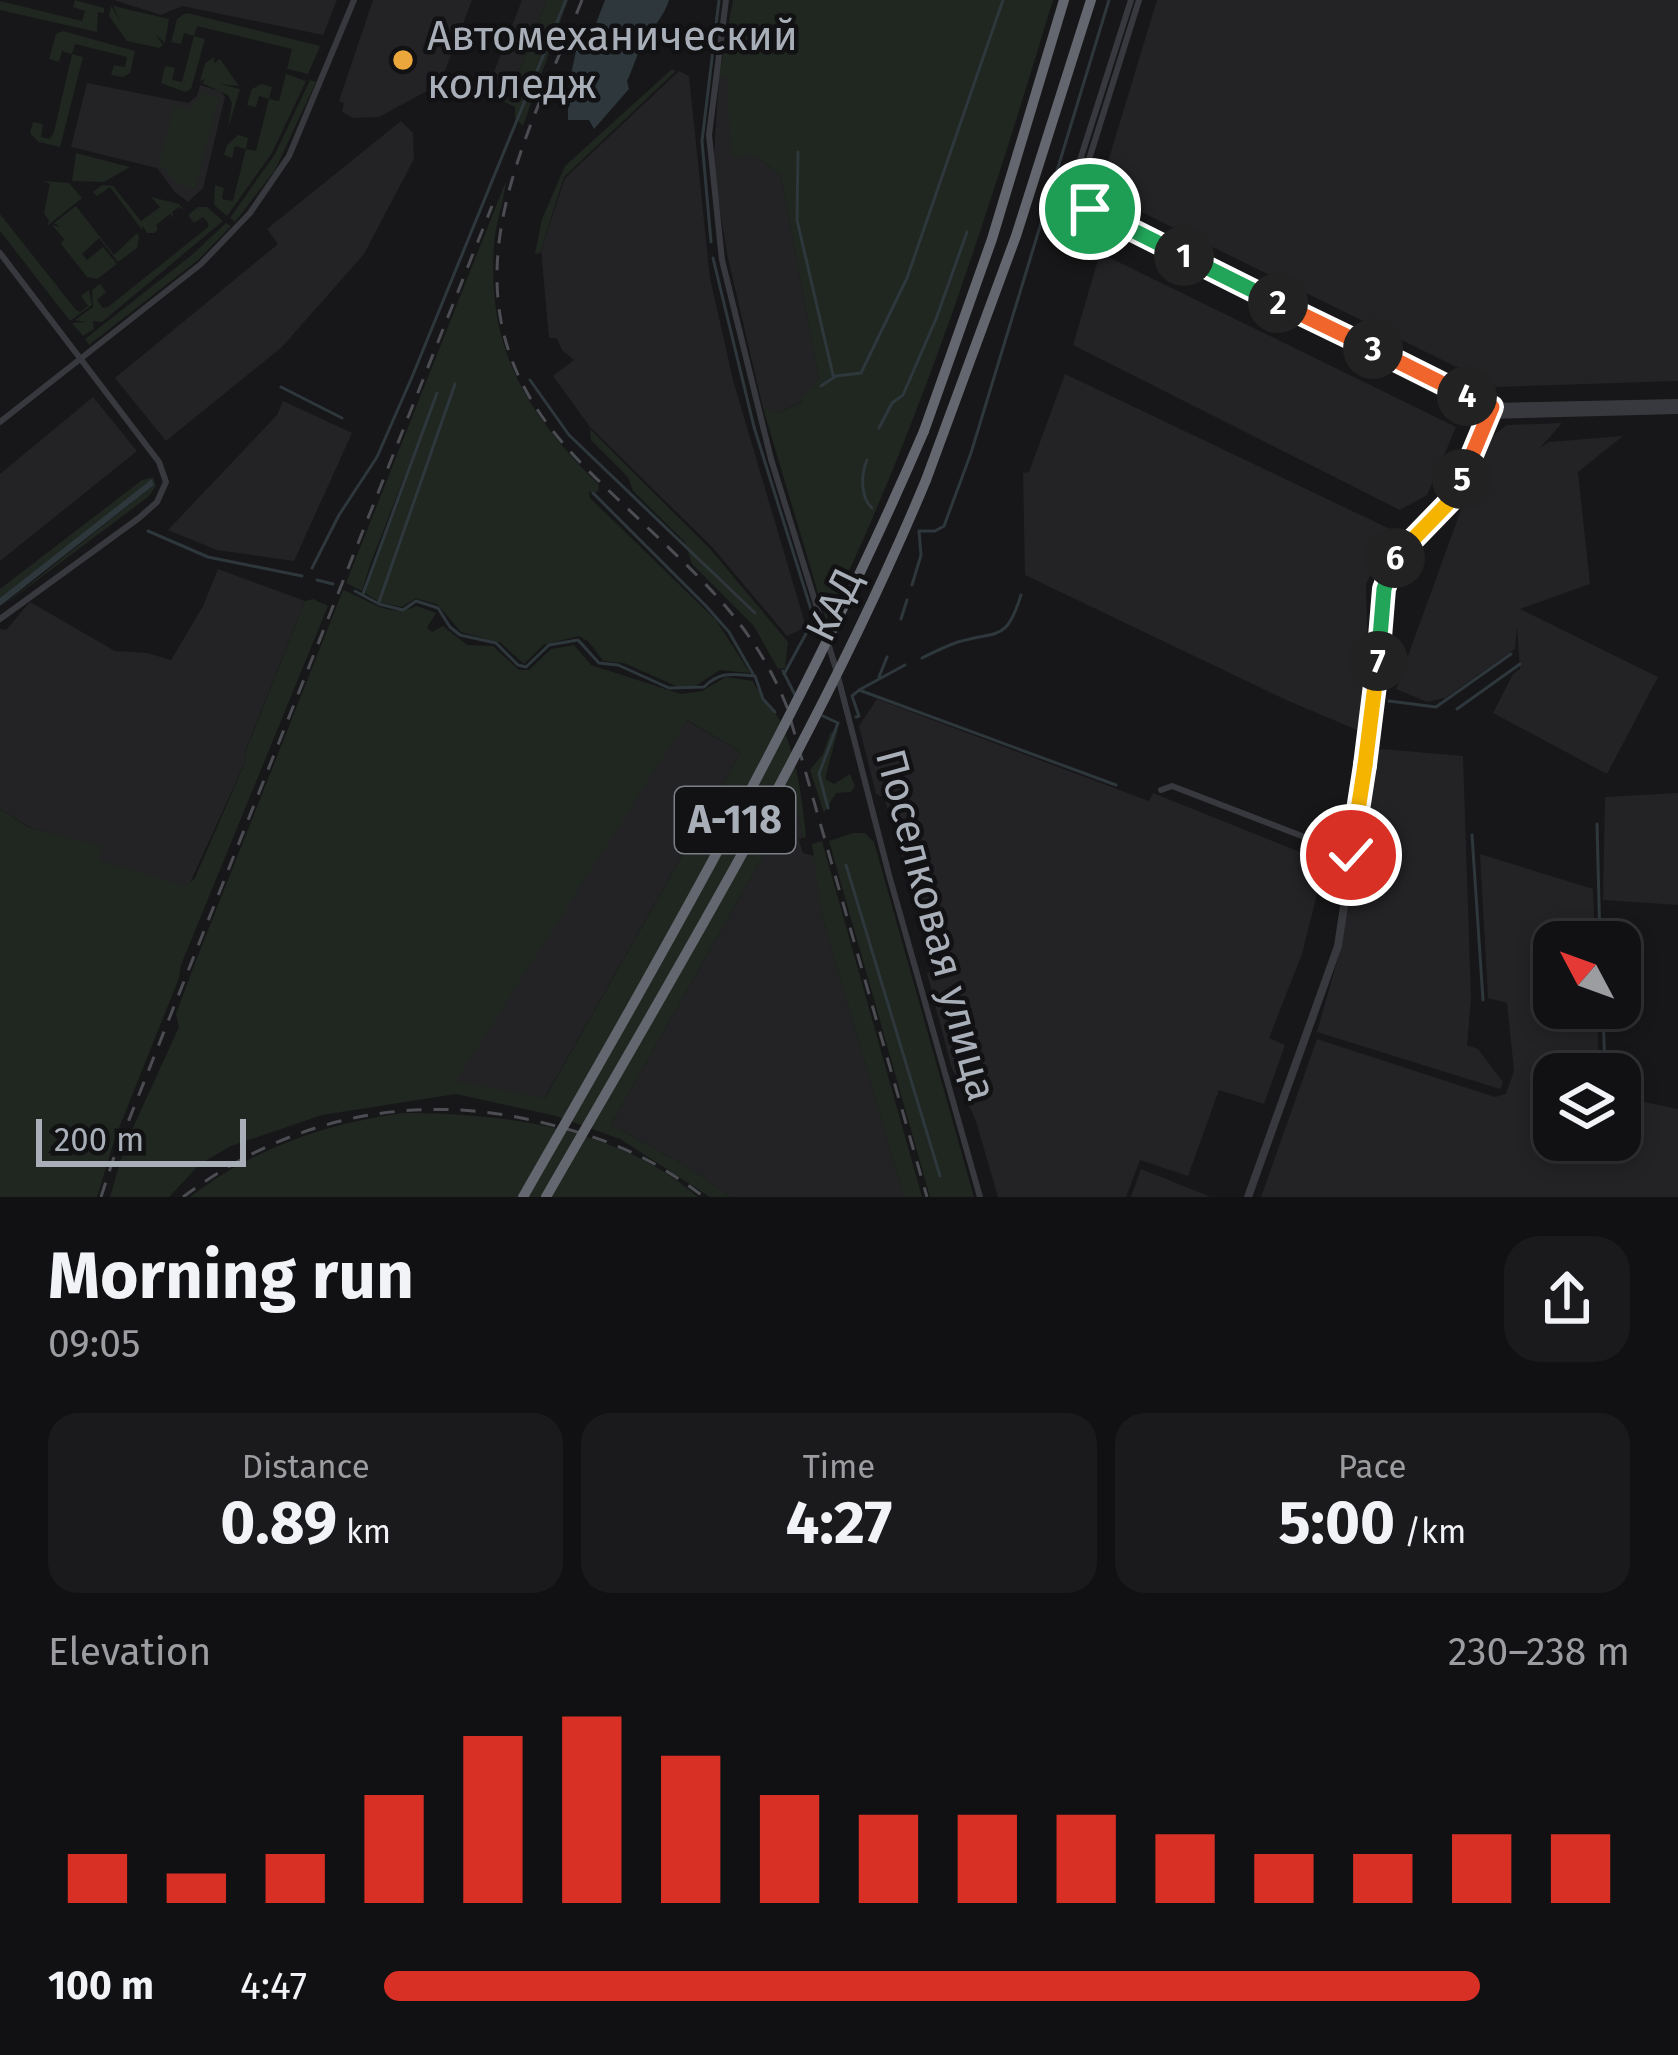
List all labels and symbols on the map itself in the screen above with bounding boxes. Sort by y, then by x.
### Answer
place label: Автомеханический колледж [427,11,798,109]
marker: Автомеханический колледж [390,47,416,73]
pin [1039,158,1141,260]
pin: 1 [1154,226,1214,286]
pin: 2 [1248,273,1308,333]
pin: 3 [1343,319,1403,379]
pin: 4 [1437,366,1497,426]
pin: 5 [1432,449,1492,509]
pin: 6 [1365,528,1425,588]
street label: КАД [795,561,873,649]
pin: 7 [1348,631,1408,691]
street label: Поселковая улица [865,744,1007,1106]
road number: А-118 [675,787,795,853]
pin [1300,804,1402,906]
north arrow [1533,921,1641,1029]
scale bar [36,1113,246,1166]

